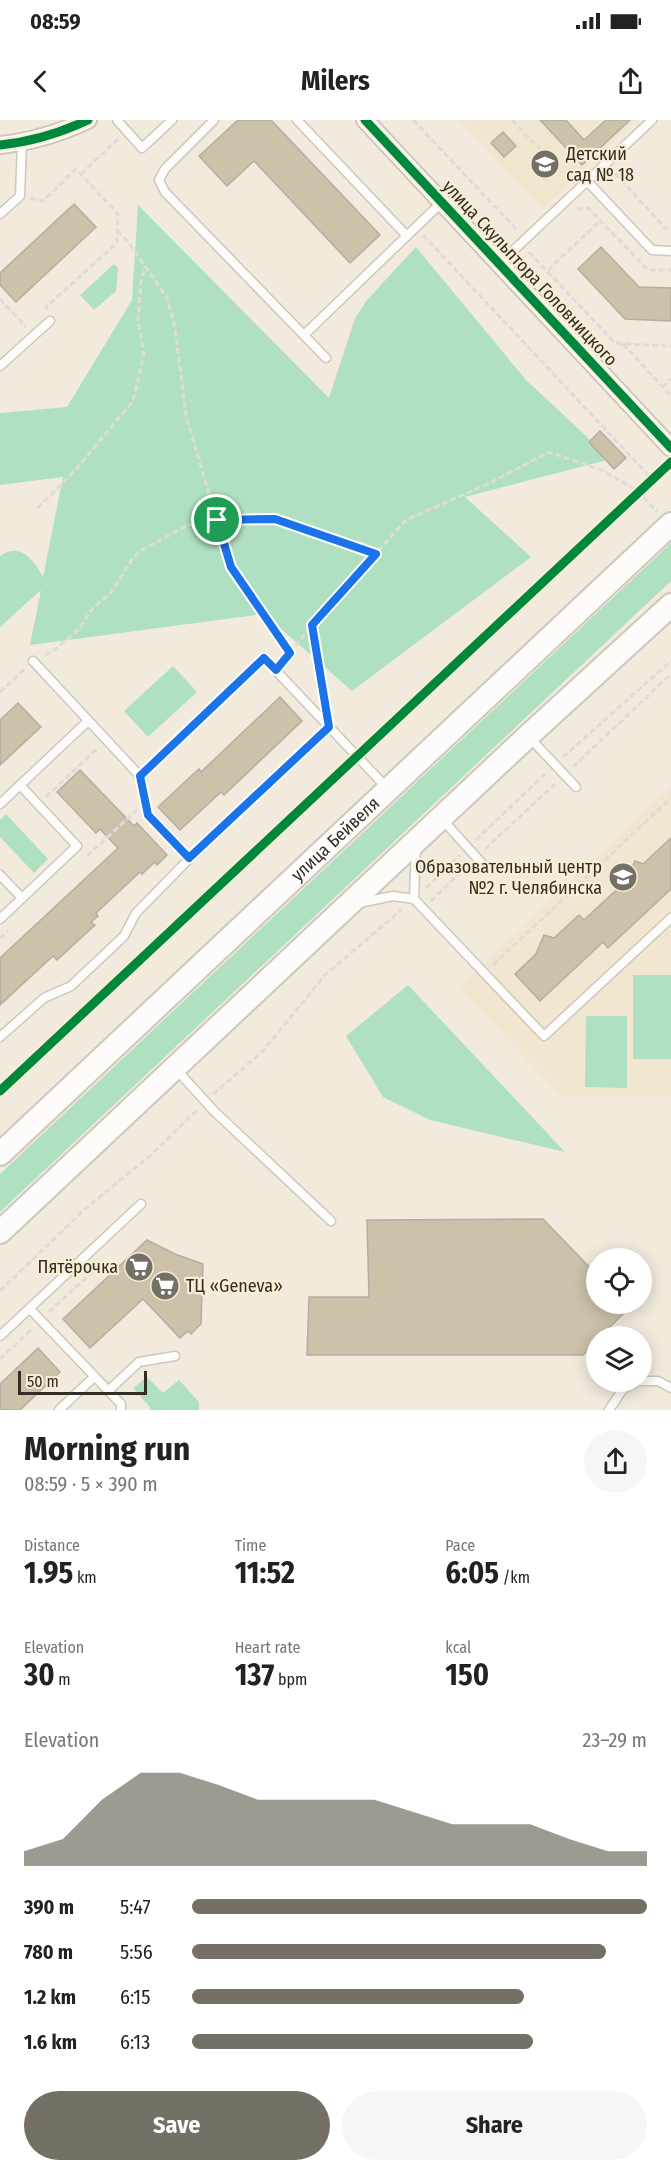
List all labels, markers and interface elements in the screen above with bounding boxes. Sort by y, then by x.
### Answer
text: 08:59 [30,8,81,35]
icon: back [24,65,57,98]
text: Milers [301,65,370,97]
icon: share [614,65,647,98]
place label: Детский сад № 18 [565,143,634,186]
school or university icon: Детский сад № 18 [529,148,561,180]
street label: улица Скульптора Головницкого [438,175,622,371]
pin [191,494,242,545]
icon: arrive [200,503,233,536]
street label: улица Бейвеля [287,792,384,886]
place label: Образовательный центр №2 г. Челябинска [415,856,602,899]
school or university icon: Образовательный центр №2 г. Челябинска [607,861,639,893]
map controls [586,1248,652,1392]
button: locate [586,1248,652,1314]
supermarket icon: Пятёрочка [123,1251,155,1283]
place label: Пятёрочка [38,1256,118,1278]
supermarket icon: ТЦ «Geneva» [149,1270,181,1302]
place label: ТЦ «Geneva» [186,1275,283,1297]
button: layers [586,1326,652,1392]
scale bar [18,1368,147,1396]
text: 50 m [27,1372,59,1391]
text: Morning run [24,1429,190,1469]
button: share [584,1430,647,1493]
text: 08:59 · 5 × 390 m [24,1472,158,1496]
text: Distance [24,1536,80,1555]
text: Time [235,1536,266,1555]
text: Pace [445,1536,475,1555]
text: 1.95 [24,1555,73,1591]
text: 11:52 [235,1555,295,1591]
text: 6:05 [445,1555,499,1591]
text: km [73,1568,97,1587]
text: /km [499,1568,530,1587]
text: Elevation [24,1638,84,1657]
text: Heart rate [235,1638,300,1657]
text: kcal [445,1638,471,1657]
text: 30 [24,1657,55,1693]
text: 137 [235,1657,274,1693]
text: 150 [445,1657,489,1693]
text: m [55,1670,71,1689]
text: bpm [274,1670,307,1689]
text: Elevation [24,1728,99,1752]
text: 23–29 m [582,1728,647,1752]
text: 390 m [24,1895,74,1919]
text: 5:47 [120,1895,151,1919]
text: 780 m [24,1940,73,1964]
text: 5:56 [120,1940,153,1964]
text: 1.2 km [24,1985,76,2009]
text: 6:15 [120,1985,150,2009]
text: 1.6 km [24,2030,77,2054]
text: 6:13 [120,2030,150,2054]
button: Save [24,2091,330,2160]
button: Share [342,2091,647,2160]

